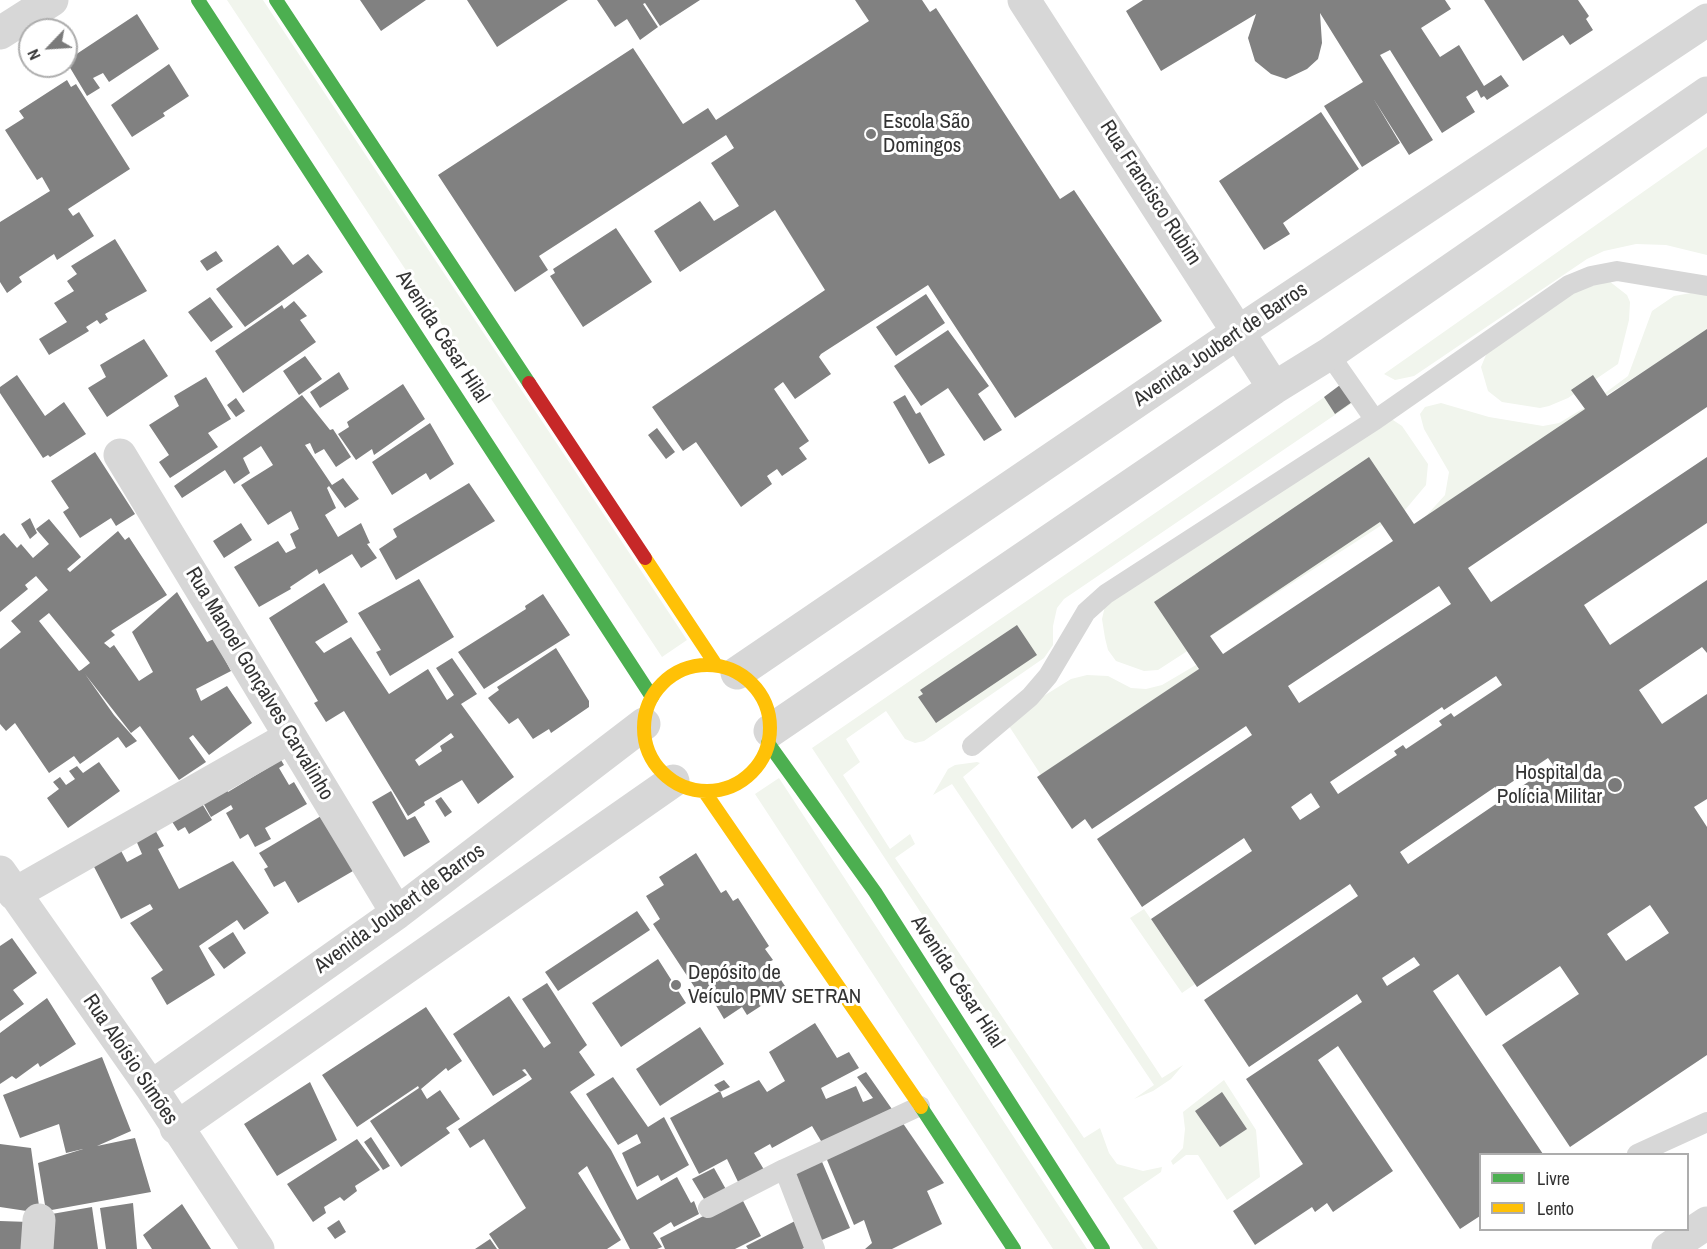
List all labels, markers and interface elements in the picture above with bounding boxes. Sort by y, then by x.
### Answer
north arrow [18,18,78,78]
text: N [22,46,45,64]
place label: Escola São Domingos [883,109,970,159]
street label: Rua Francisco Rubim [1094,116,1206,270]
marker: Escola São Domingos [864,127,878,141]
street label: Avenida César Hilal [390,266,494,408]
street label: Avenida Joubert de Barros [1129,277,1313,413]
street label: Rua Manoel Gonçalves Carvalinho [179,563,339,805]
place label: Hospital da Polícia Militar [1497,760,1602,810]
marker: Hospital da Polícia Militar [1606,776,1624,794]
street label: Avenida Joubert de Barros [310,839,490,979]
street label: Avenida César Hilal [905,911,1009,1053]
place label: Depósito de Veículo PMV SETRAN [688,960,861,1010]
marker: Depósito de Veículo PMV SETRAN [669,978,683,992]
street label: Rua Aloísio Simões [77,990,183,1130]
legend [1479,1153,1689,1231]
text: Livre [1537,1166,1570,1191]
text: Lento [1537,1196,1574,1221]

